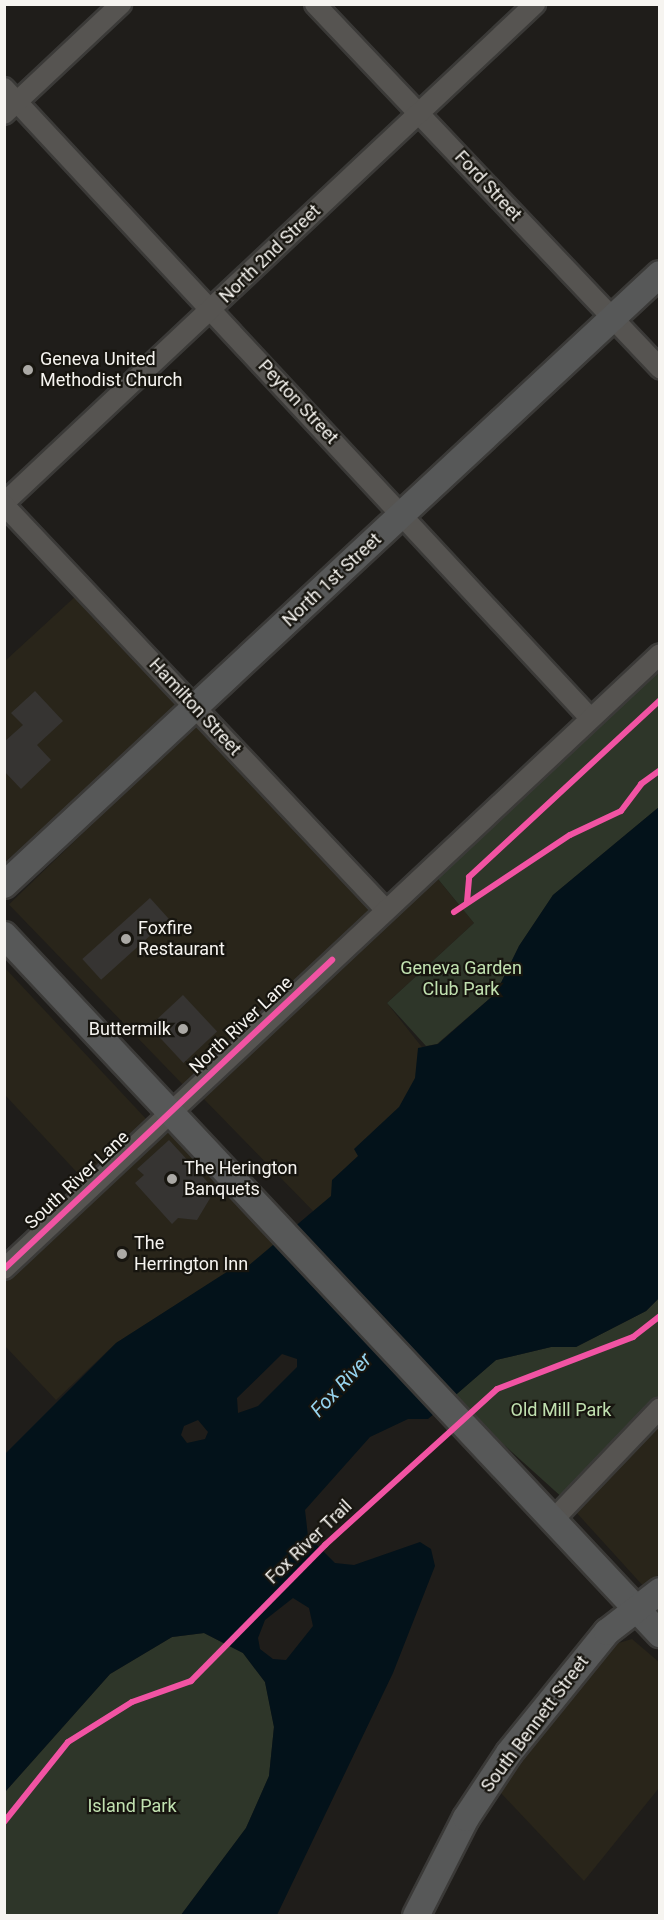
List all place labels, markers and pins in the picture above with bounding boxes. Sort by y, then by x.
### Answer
place label: Geneva United Methodist Church [40,349,182,392]
marker: Geneva United Methodist Church [21,363,35,377]
place label: Foxfire Restaurant [138,918,225,960]
marker: Foxfire Restaurant [119,932,133,946]
place label: Buttermilk [89,1018,171,1040]
marker: Buttermilk [176,1022,190,1036]
place label: The Herington Banquets [184,1158,297,1200]
marker: The Herington Banquets [165,1172,179,1186]
place label: The Herrington Inn [134,1233,248,1276]
marker: The Herrington Inn [115,1247,129,1261]

